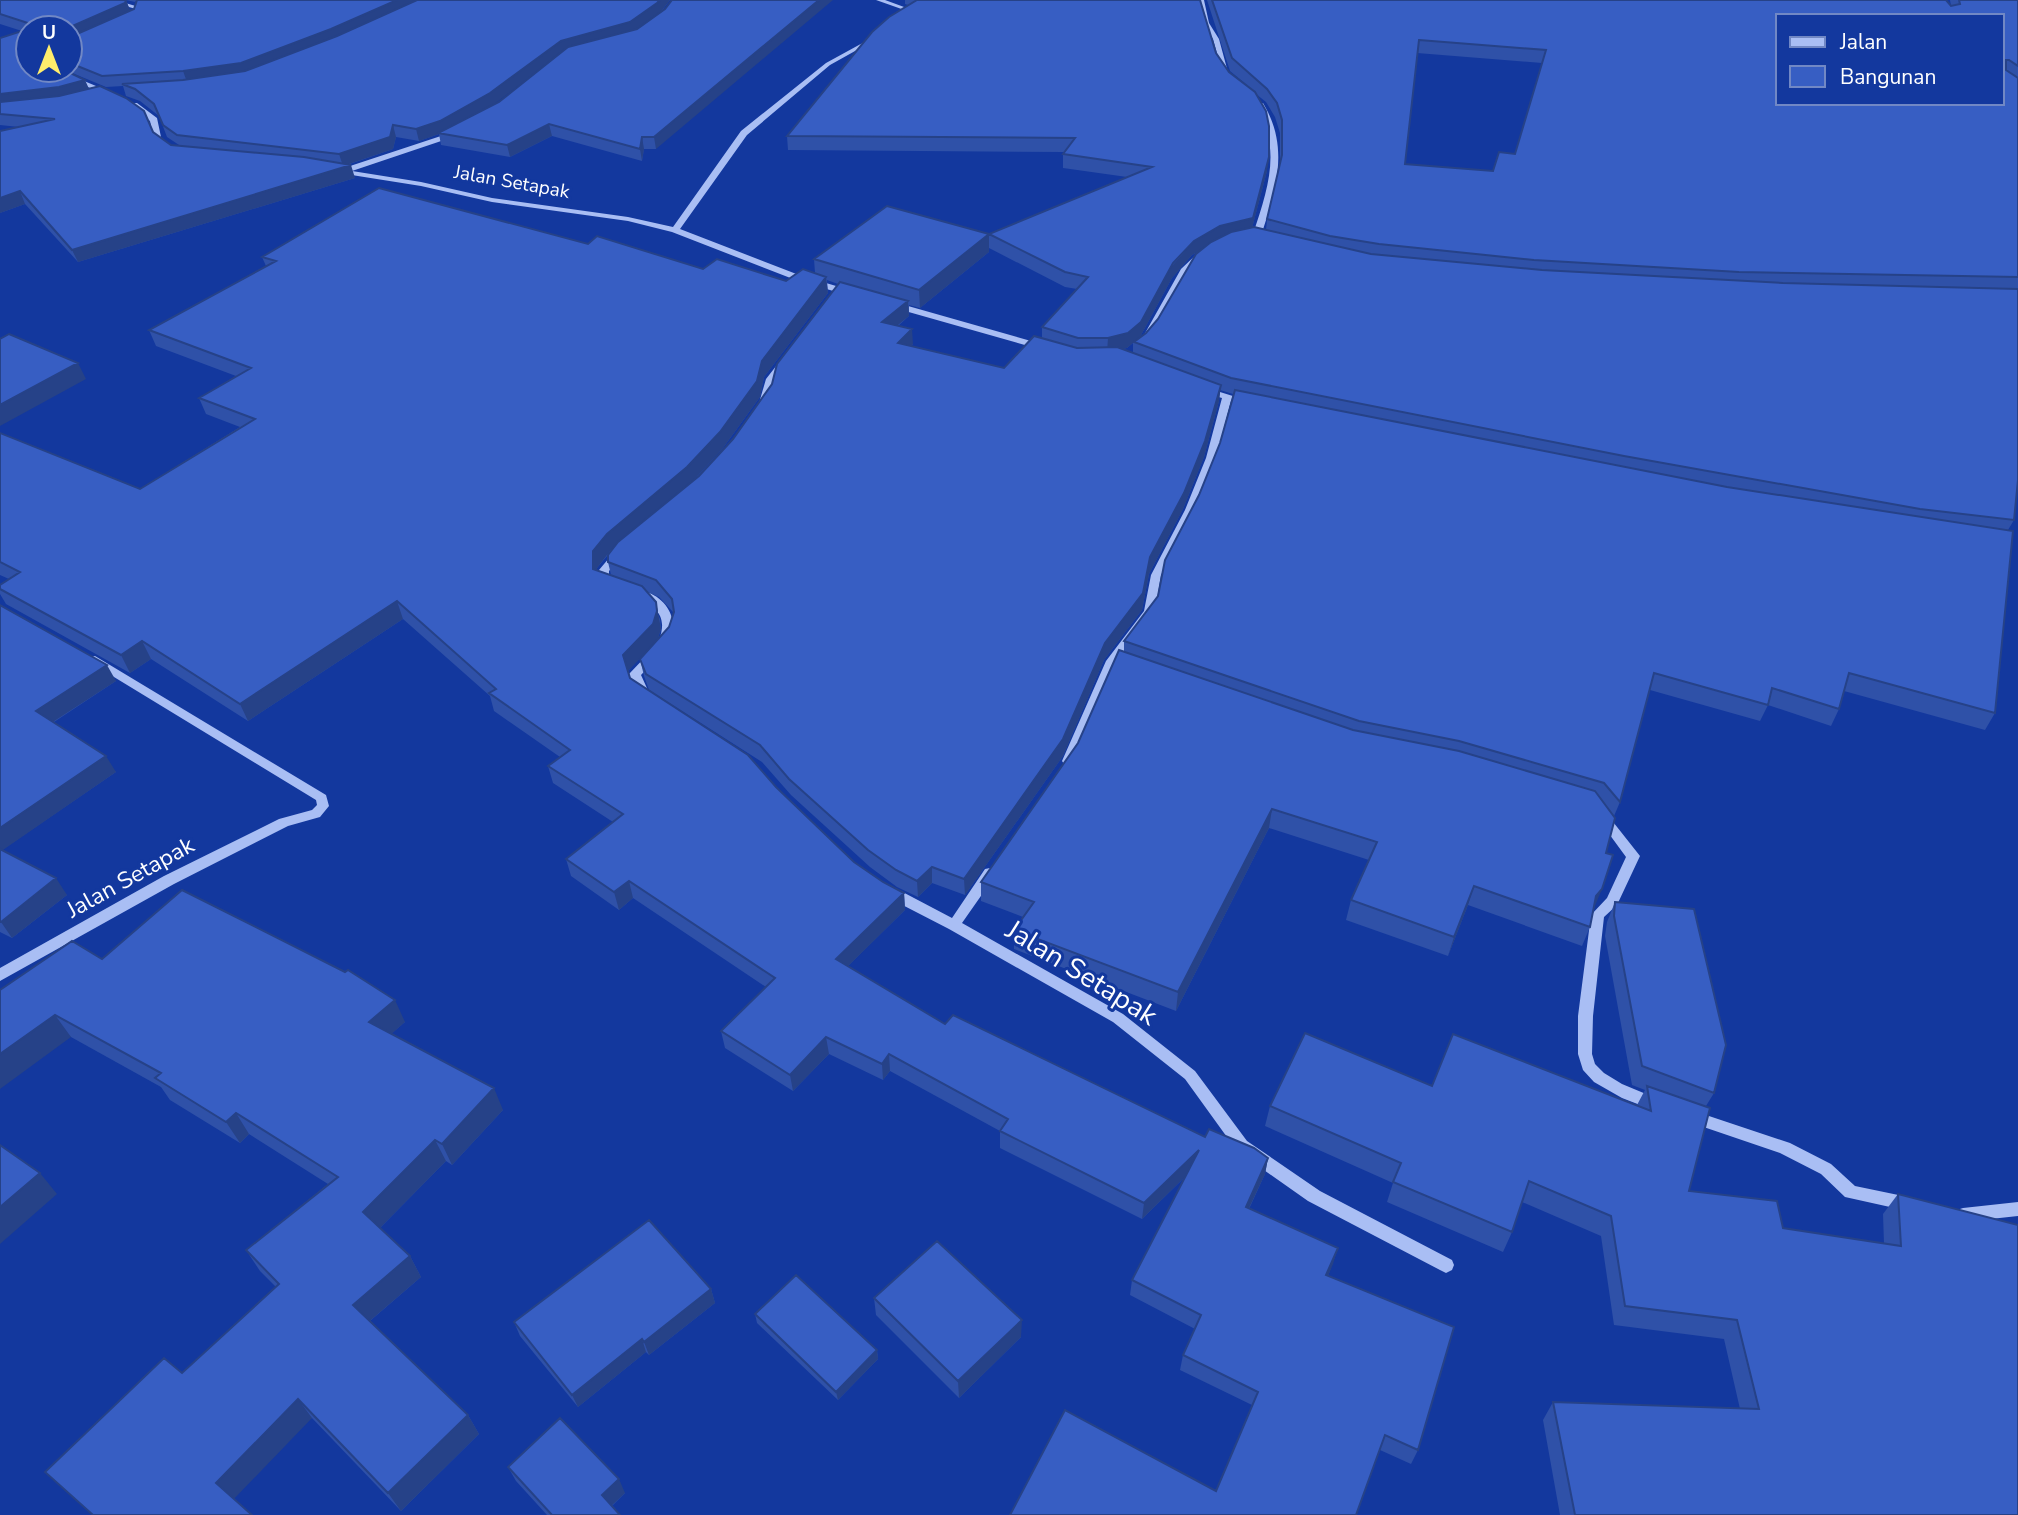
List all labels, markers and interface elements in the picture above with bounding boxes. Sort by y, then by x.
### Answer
north arrow [14,14,84,84]
legend [1776,14,2004,105]
text: U [42,20,56,46]
text: Jalan [1839,28,1887,56]
text: Bangunan [1840,63,1936,91]
street label: Jalan Setapak [451,159,572,205]
street label: Jalan Setapak [60,829,200,926]
street label: Jalan Setapak [998,911,1165,1035]

